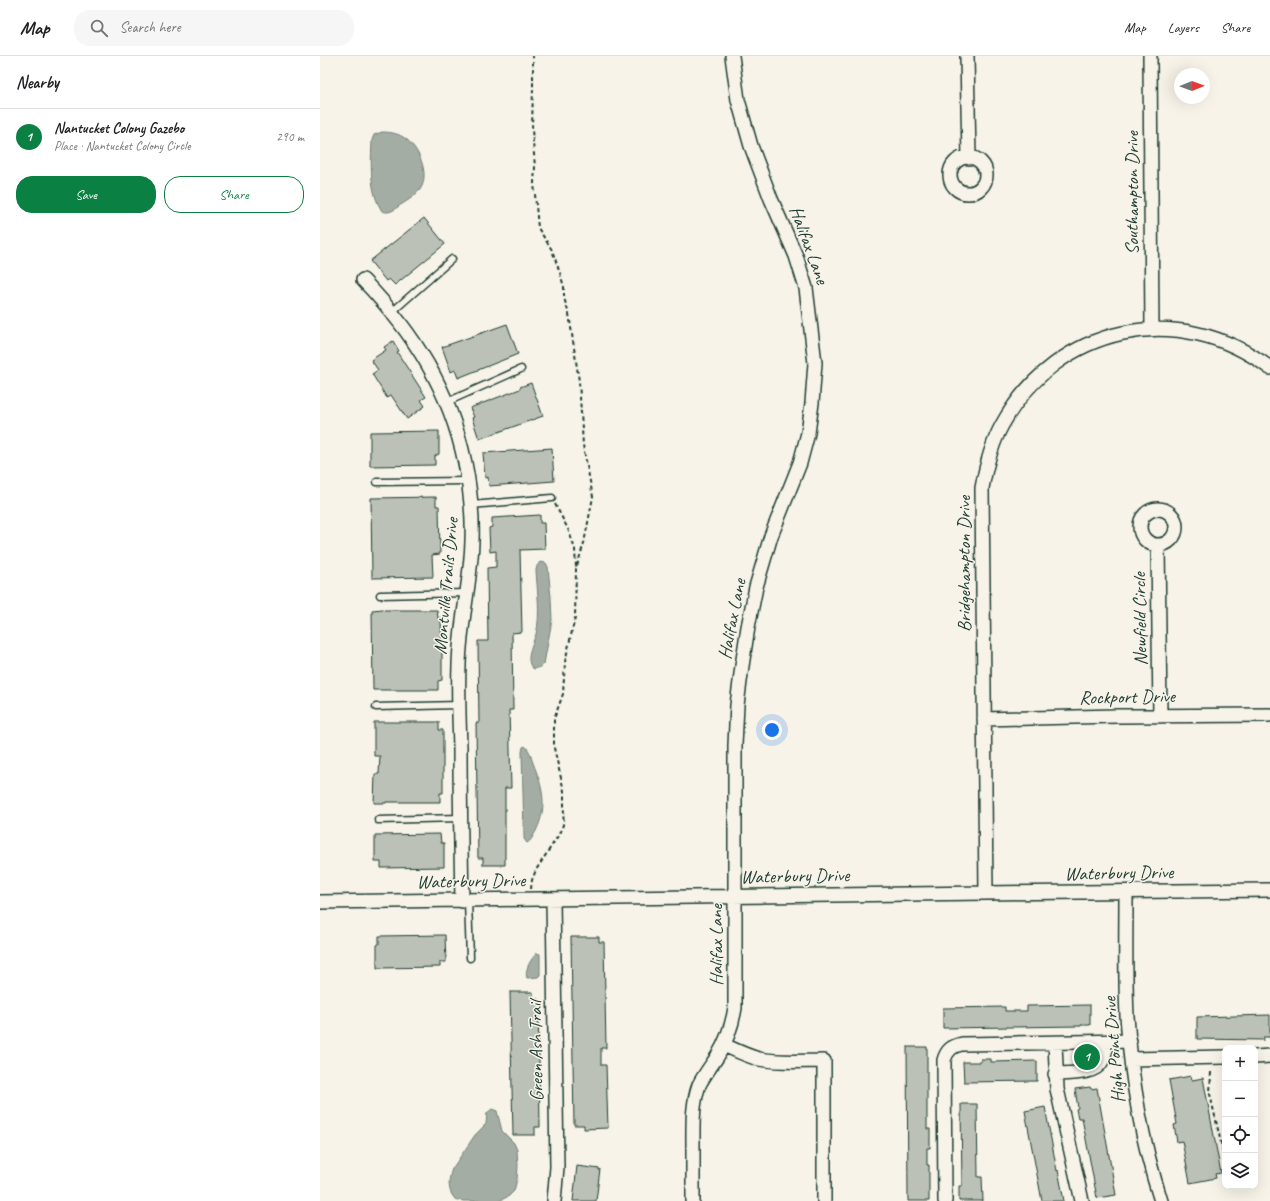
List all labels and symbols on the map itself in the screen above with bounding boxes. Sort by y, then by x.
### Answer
north arrow [1174,68,1210,104]
street label: Southampton Drive [1120,129,1144,255]
street label: Halifax Lane [784,203,835,289]
street label: Bridgehampton Drive [952,494,976,632]
street label: Montville Trails Drive [428,515,464,655]
street label: Newfield Circle [1127,570,1153,666]
street label: Halifax Lane [712,575,752,661]
street label: Rockport Drive [1079,684,1177,710]
your location [762,720,782,740]
street label: Waterbury Drive [1065,860,1175,886]
street label: Waterbury Drive [741,863,851,889]
street label: Waterbury Drive [417,868,527,894]
street label: Halifax Lane [704,903,728,986]
street label: High Point Drive [1097,994,1131,1104]
street label: Green Ash Trail [523,997,549,1102]
pin: 1 [1074,1042,1100,1072]

